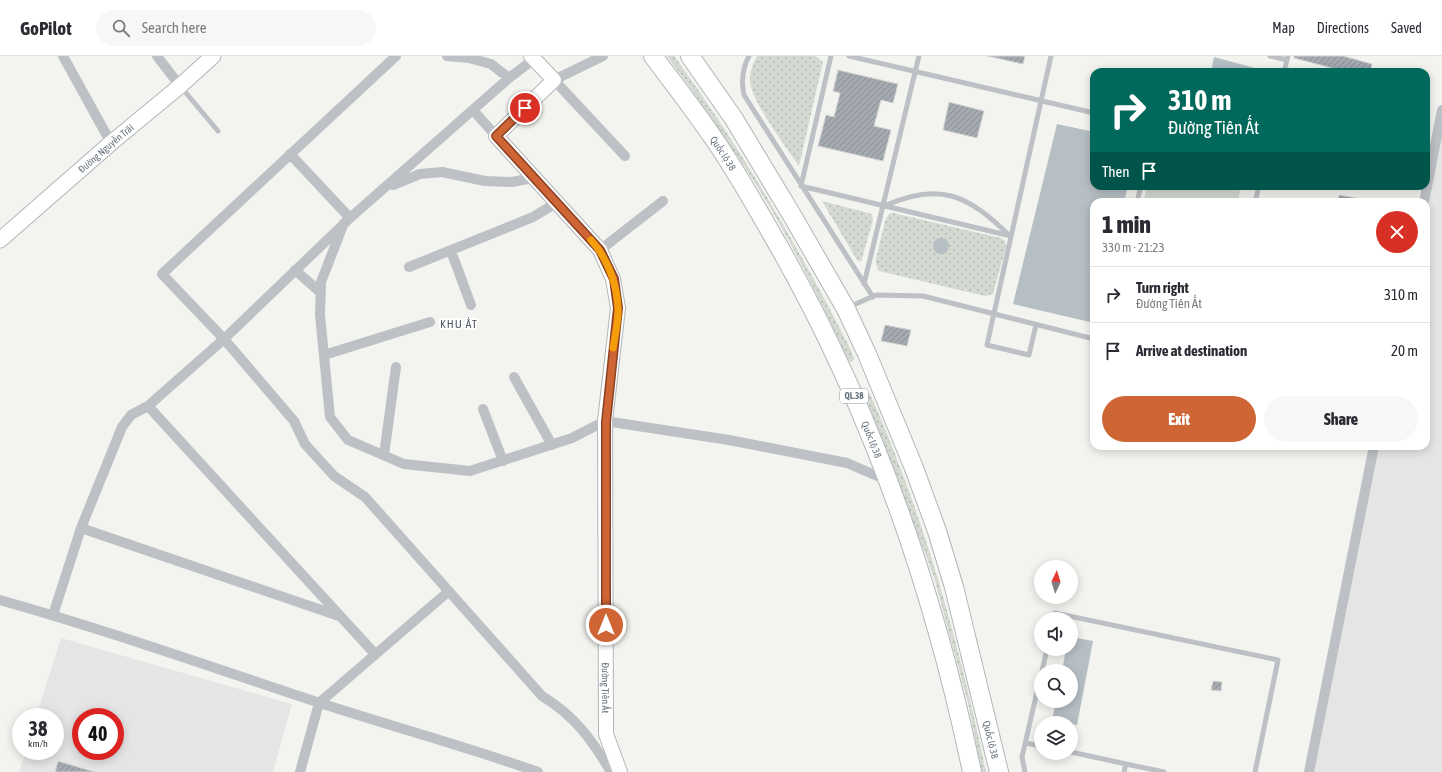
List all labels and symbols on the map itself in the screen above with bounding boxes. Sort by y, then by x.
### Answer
pin [508,91,542,125]
street label: Đường Nguyễn Trãi [76,122,136,175]
street label: Quốc lộ 38 [708,134,738,173]
district label: KHU ẤT [440,317,478,331]
road number: QL.38 [840,389,868,403]
street label: Quốc lộ 38 [859,420,884,460]
north arrow [1034,560,1078,604]
position arrow [585,604,627,646]
street label: Đường Tiên Ất [600,662,612,713]
speed limit sign: 40 [72,708,124,760]
street label: Quốc lộ 38 [981,720,1001,760]

